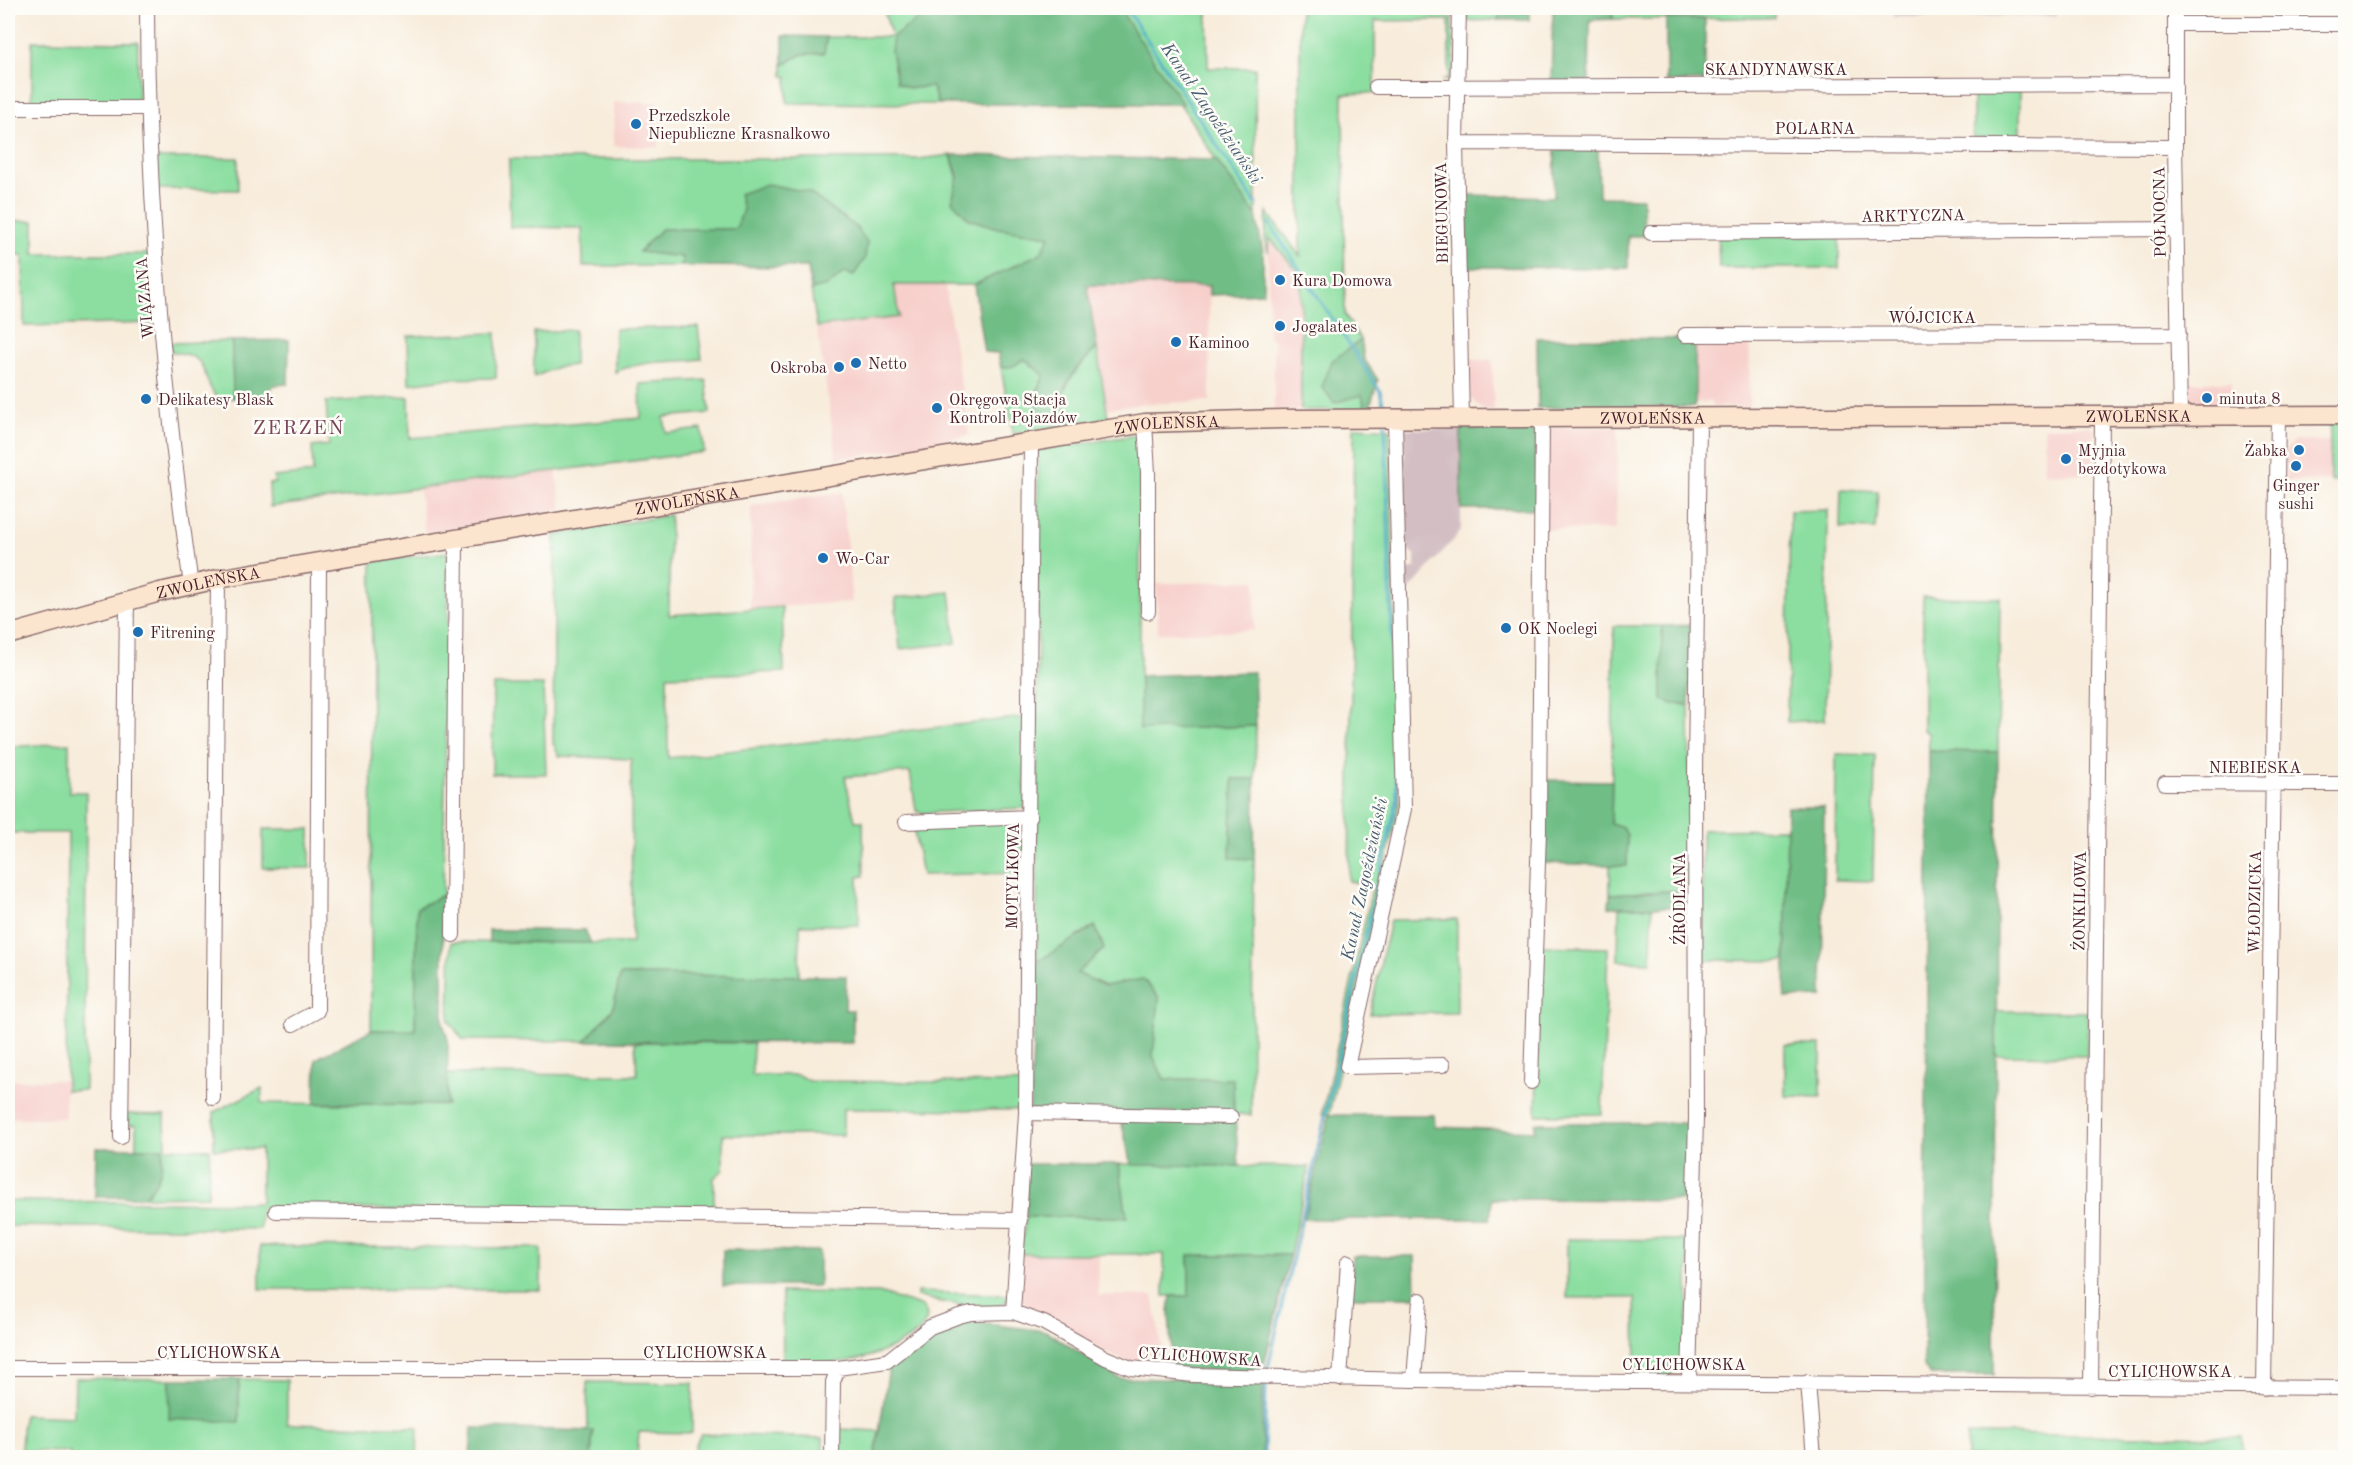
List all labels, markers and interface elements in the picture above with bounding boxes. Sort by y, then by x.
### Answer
water label: Kanał Zagoździański [1157,39,1265,187]
street label: SKANDYNAWSKA [1705,63,1847,79]
place label: Przedszkole Niepubliczne Krasnalkowo [648,109,830,143]
marker: Przedszkole Niepubliczne Krasnalkowo [629,117,643,131]
street label: POLARNA [1775,122,1855,138]
street label: BIEGUNOWA [1434,162,1452,264]
street label: PÓŁNOCNA [2147,166,2170,258]
street label: ARKTYCZNA [1861,208,1965,226]
street label: WIĄZANA [134,256,158,340]
marker: Kura Domowa [1273,273,1287,287]
place label: Kura Domowa [1292,274,1392,290]
street label: WÓJCICKA [1888,306,1976,327]
marker: Jogalates [1273,319,1287,333]
place label: Jogalates [1292,320,1357,336]
marker: Kaminoo [1169,335,1183,349]
place label: Kaminoo [1188,336,1250,352]
marker: Netto [849,356,863,370]
place label: Netto [868,357,907,373]
marker: Oskroba [832,360,846,374]
place label: Oskroba [770,361,827,377]
marker: minuta 8 [2200,391,2214,405]
marker: Delikatesy Blask [139,392,153,406]
place label: minuta 8 [2219,392,2280,408]
place label: Delikatesy Blask [158,393,274,409]
place label: Okręgowa Stacja Kontroli Pojazdów [949,393,1078,427]
marker: Okręgowa Stacja Kontroli Pojazdów [930,401,944,415]
street label: ZWOLEŃSKA [2085,405,2192,426]
street label: ZWOLEŃSKA [1599,407,1706,428]
street label: ZWOLEŃSKA [1113,411,1220,438]
district label: ZERZEŃ [253,415,345,439]
place label: Żabka [2244,440,2287,460]
marker: Żabka [2292,443,2306,457]
place label: Myjnia bezdotykowa [2078,444,2167,478]
marker: Myjnia bezdotykowa [2059,452,2073,466]
marker: Ginger sushi [2289,459,2303,473]
place label: Ginger sushi [2272,479,2320,513]
street label: ZWOLEŃSKA [634,485,741,519]
marker: Wo-Car [816,551,830,565]
place label: Wo-Car [835,552,890,568]
street label: ZWOLEŃSKA [155,566,262,603]
marker: OK Noclegi [1499,621,1513,635]
place label: OK Noclegi [1518,622,1598,638]
marker: Fitrening [131,625,145,639]
place label: Fitrening [150,626,215,642]
street label: NIEBIESKA [2209,761,2301,777]
water label: Kanał Zagoździański [1339,796,1391,963]
street label: MOTYLKOWA [1005,823,1023,930]
street label: WŁODZICKA [2247,850,2265,954]
street label: ŻONKILOWA [2068,851,2090,951]
street label: ŹRÓDLANA [1668,853,1689,945]
street label: CYLICHOWSKA [157,1346,281,1362]
street label: CYLICHOWSKA [643,1346,767,1362]
street label: CYLICHOWSKA [1137,1346,1262,1370]
street label: CYLICHOWSKA [1622,1358,1746,1374]
street label: CYLICHOWSKA [2108,1365,2232,1381]

